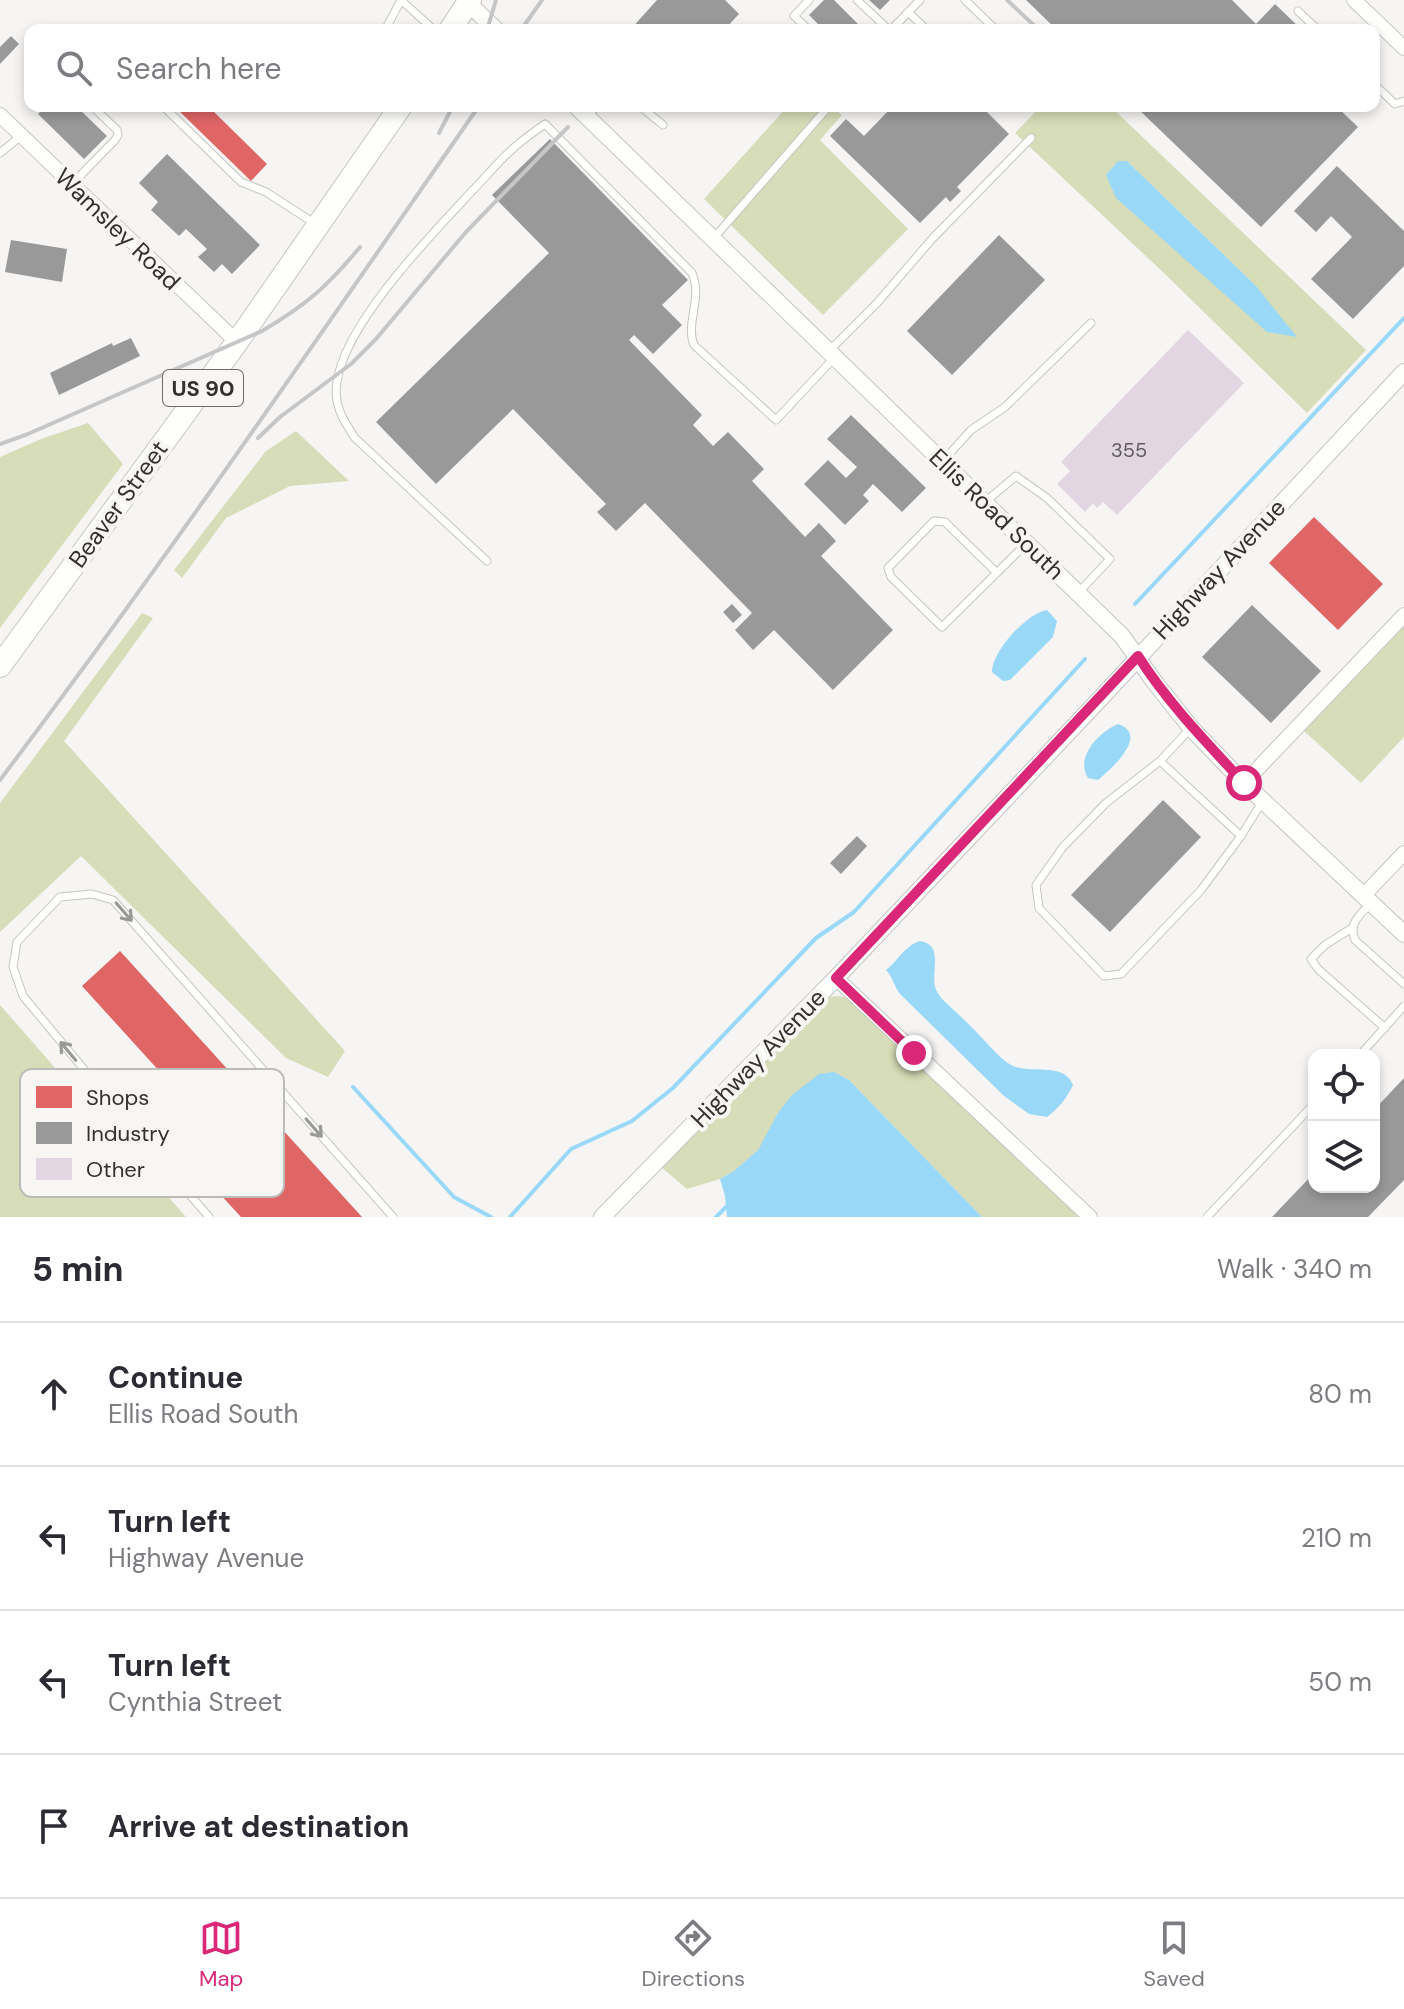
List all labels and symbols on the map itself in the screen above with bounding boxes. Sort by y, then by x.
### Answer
street label: Wamsley Road [49,161,187,297]
road number: US 90 [163,370,243,406]
street label: Beaver Street [61,434,175,574]
house number: 355 [1111,437,1147,463]
street label: Ellis Road South [923,442,1071,586]
street label: Highway Avenue [1146,492,1292,646]
route start [1226,765,1262,801]
one-way arrow [115,902,133,922]
street label: Highway Avenue [684,982,832,1134]
route end [896,1035,932,1071]
one-way arrow [59,1041,77,1062]
legend [20,1069,284,1197]
text: Shops [86,1083,149,1112]
one-way arrow [305,1118,323,1138]
text: Industry [86,1119,170,1148]
text: Other [86,1155,145,1184]

